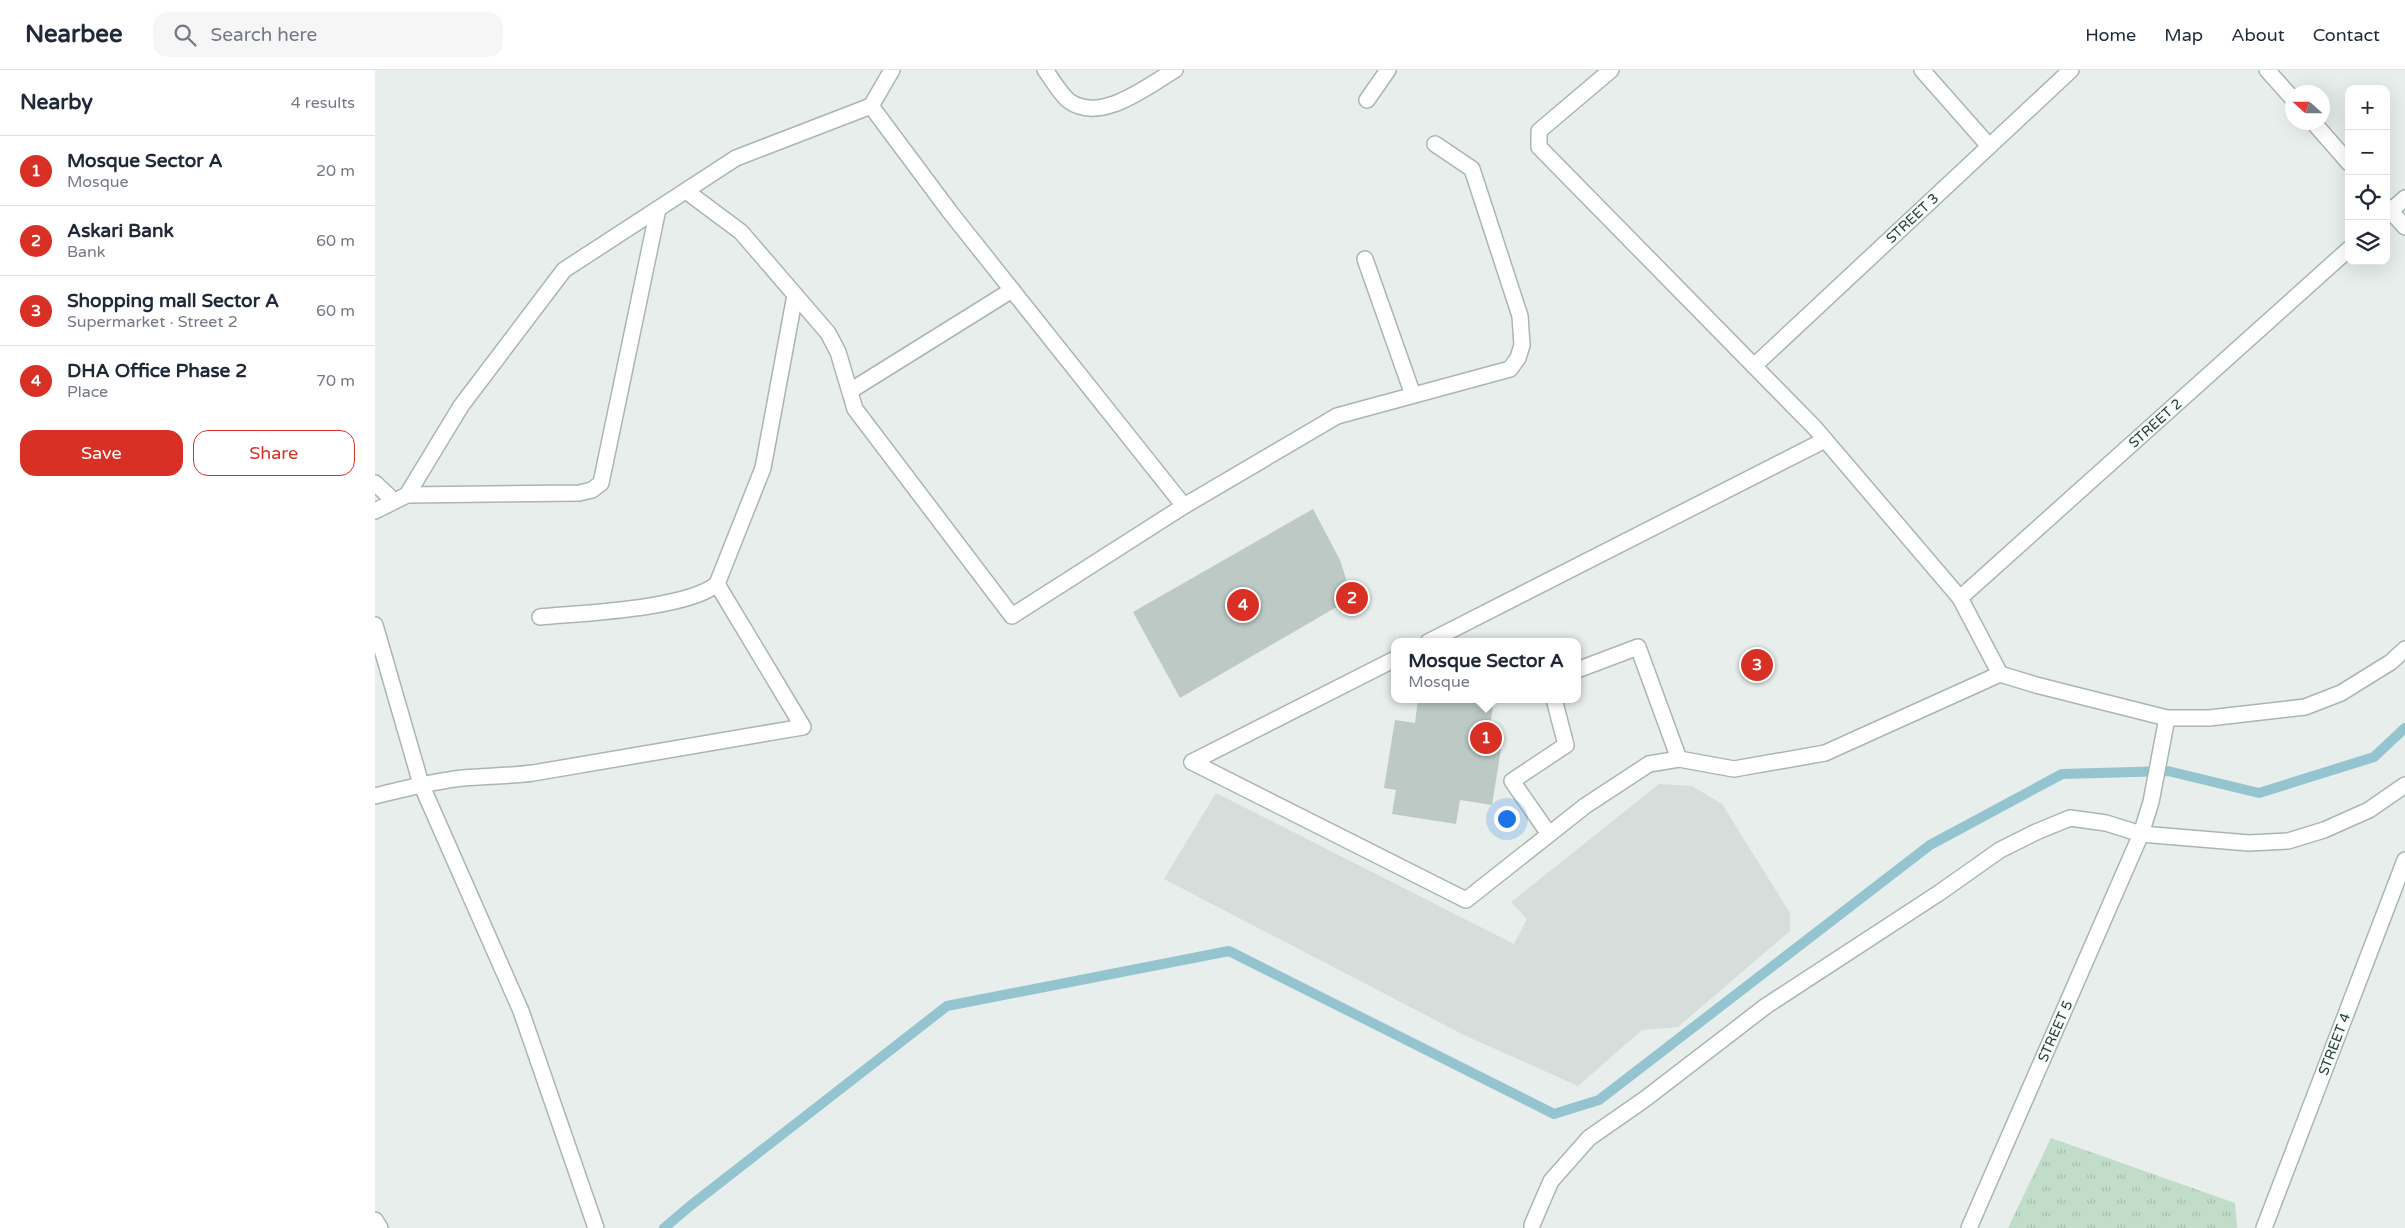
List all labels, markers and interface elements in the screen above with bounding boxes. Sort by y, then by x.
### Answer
search box [153,12,503,57]
text: Nearbee [25,20,123,49]
icon: search [171,21,199,49]
text: Search here [211,24,317,46]
text: Home [2085,24,2136,46]
text: Map [2164,24,2203,46]
text: About [2231,24,2285,46]
text: Contact [2313,24,2380,46]
north arrow [2285,85,2330,130]
map controls [2345,85,2390,265]
button: + [2345,85,2390,130]
text: Nearby [20,90,93,115]
text: 4 results [291,93,355,113]
button: − [2345,130,2390,175]
text: Mosque Sector A [67,150,223,172]
text: 1 [31,161,41,181]
text: 20 m [316,161,355,181]
text: Mosque [67,172,129,192]
button: locate [2345,175,2390,220]
street label: STREET 3 [1883,190,1942,247]
text: Askari Bank [67,220,174,242]
button: layers [2345,220,2390,265]
text: 2 [31,231,41,251]
text: 60 m [316,231,355,251]
text: Bank [67,242,106,262]
text: Shopping mall Sector A [67,290,279,312]
text: 3 [31,301,41,321]
text: 60 m [316,301,355,321]
text: Supermarket · Street 2 [67,312,238,332]
text: DHA Office Phase 2 [67,360,247,382]
text: 4 [31,371,41,391]
text: 70 m [316,371,355,391]
text: Place [67,382,108,402]
street label: STREET 2 [2125,395,2185,452]
button: Save [20,430,183,476]
button: Share [193,430,355,476]
pin: 2 [1336,579,1368,617]
pin: 4 [1227,586,1259,624]
popup [1391,638,1581,703]
pin: 3 [1741,646,1773,684]
text: Mosque Sector A [1408,650,1564,672]
text: Mosque [1408,672,1470,692]
pin: 1 [1470,719,1502,757]
your location [1494,806,1520,832]
street label: STREET 5 [2034,998,2077,1065]
street label: STREET 4 [2315,1010,2354,1078]

